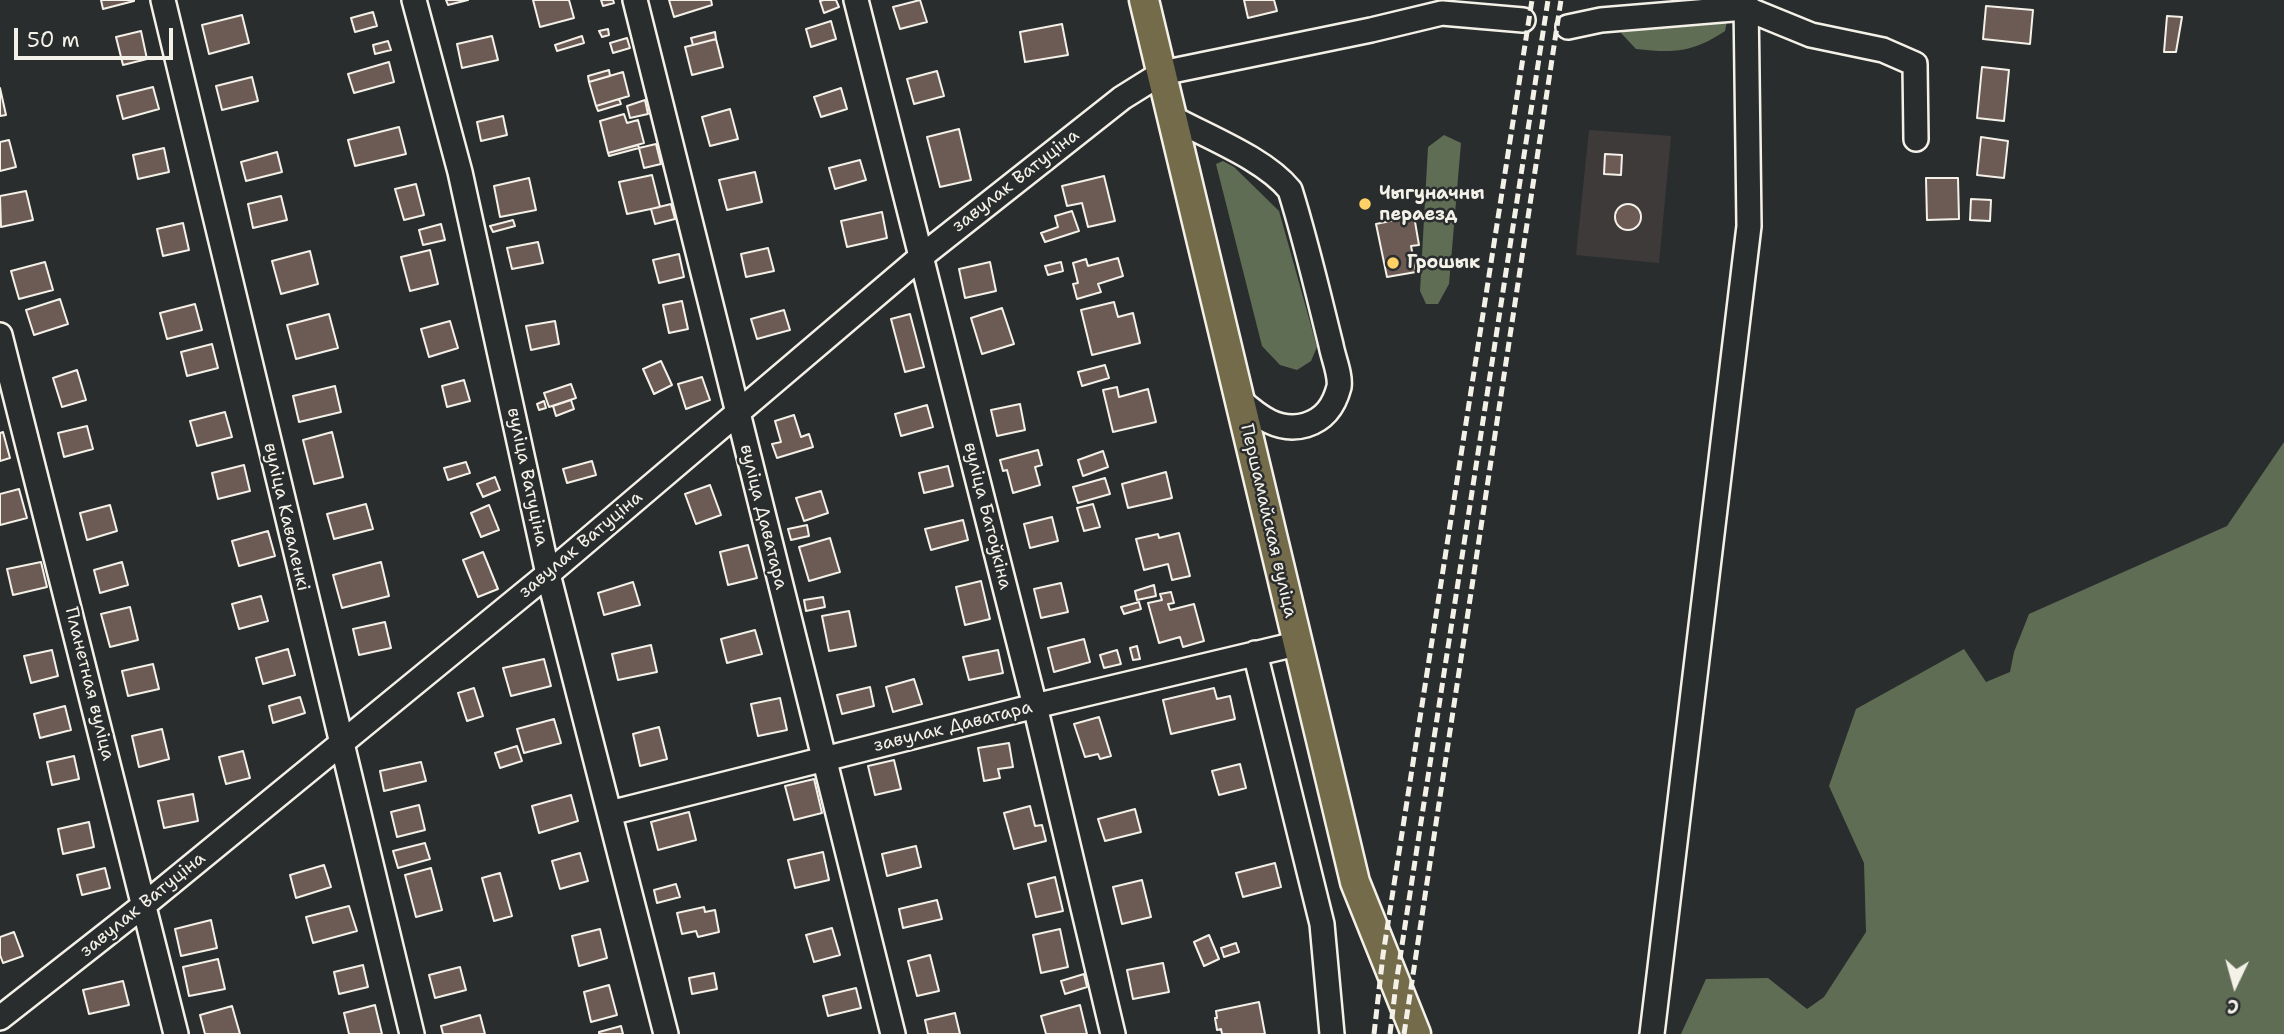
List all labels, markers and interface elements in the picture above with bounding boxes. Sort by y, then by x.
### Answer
scale bar [18,14,177,58]
text: 50 m [27,26,80,54]
street label: завулак Ватуціна [948,125,1084,237]
place label: Чыгуначны пераезд [1379,183,1484,226]
marker: Чыгуначны пераезд [1357,196,1373,212]
place label: Грошык [1407,252,1480,274]
marker: Грошык [1385,255,1401,271]
street label: вуліца Ватуціна [502,406,552,548]
street label: Першамайская вуліца [1235,422,1301,620]
street label: вуліца Батоўкіна [958,440,1016,592]
street label: вуліца Каваленкі [258,441,314,593]
street label: вуліца Даватара [735,442,791,592]
street label: завулак Ватуціна [515,487,647,603]
street label: Планетная вуліца [60,605,118,763]
street label: завулак Даватара [871,697,1035,757]
street label: завулак Ватуціна [76,848,210,962]
north arrow [2200,950,2270,1020]
text: С [2226,993,2240,1019]

